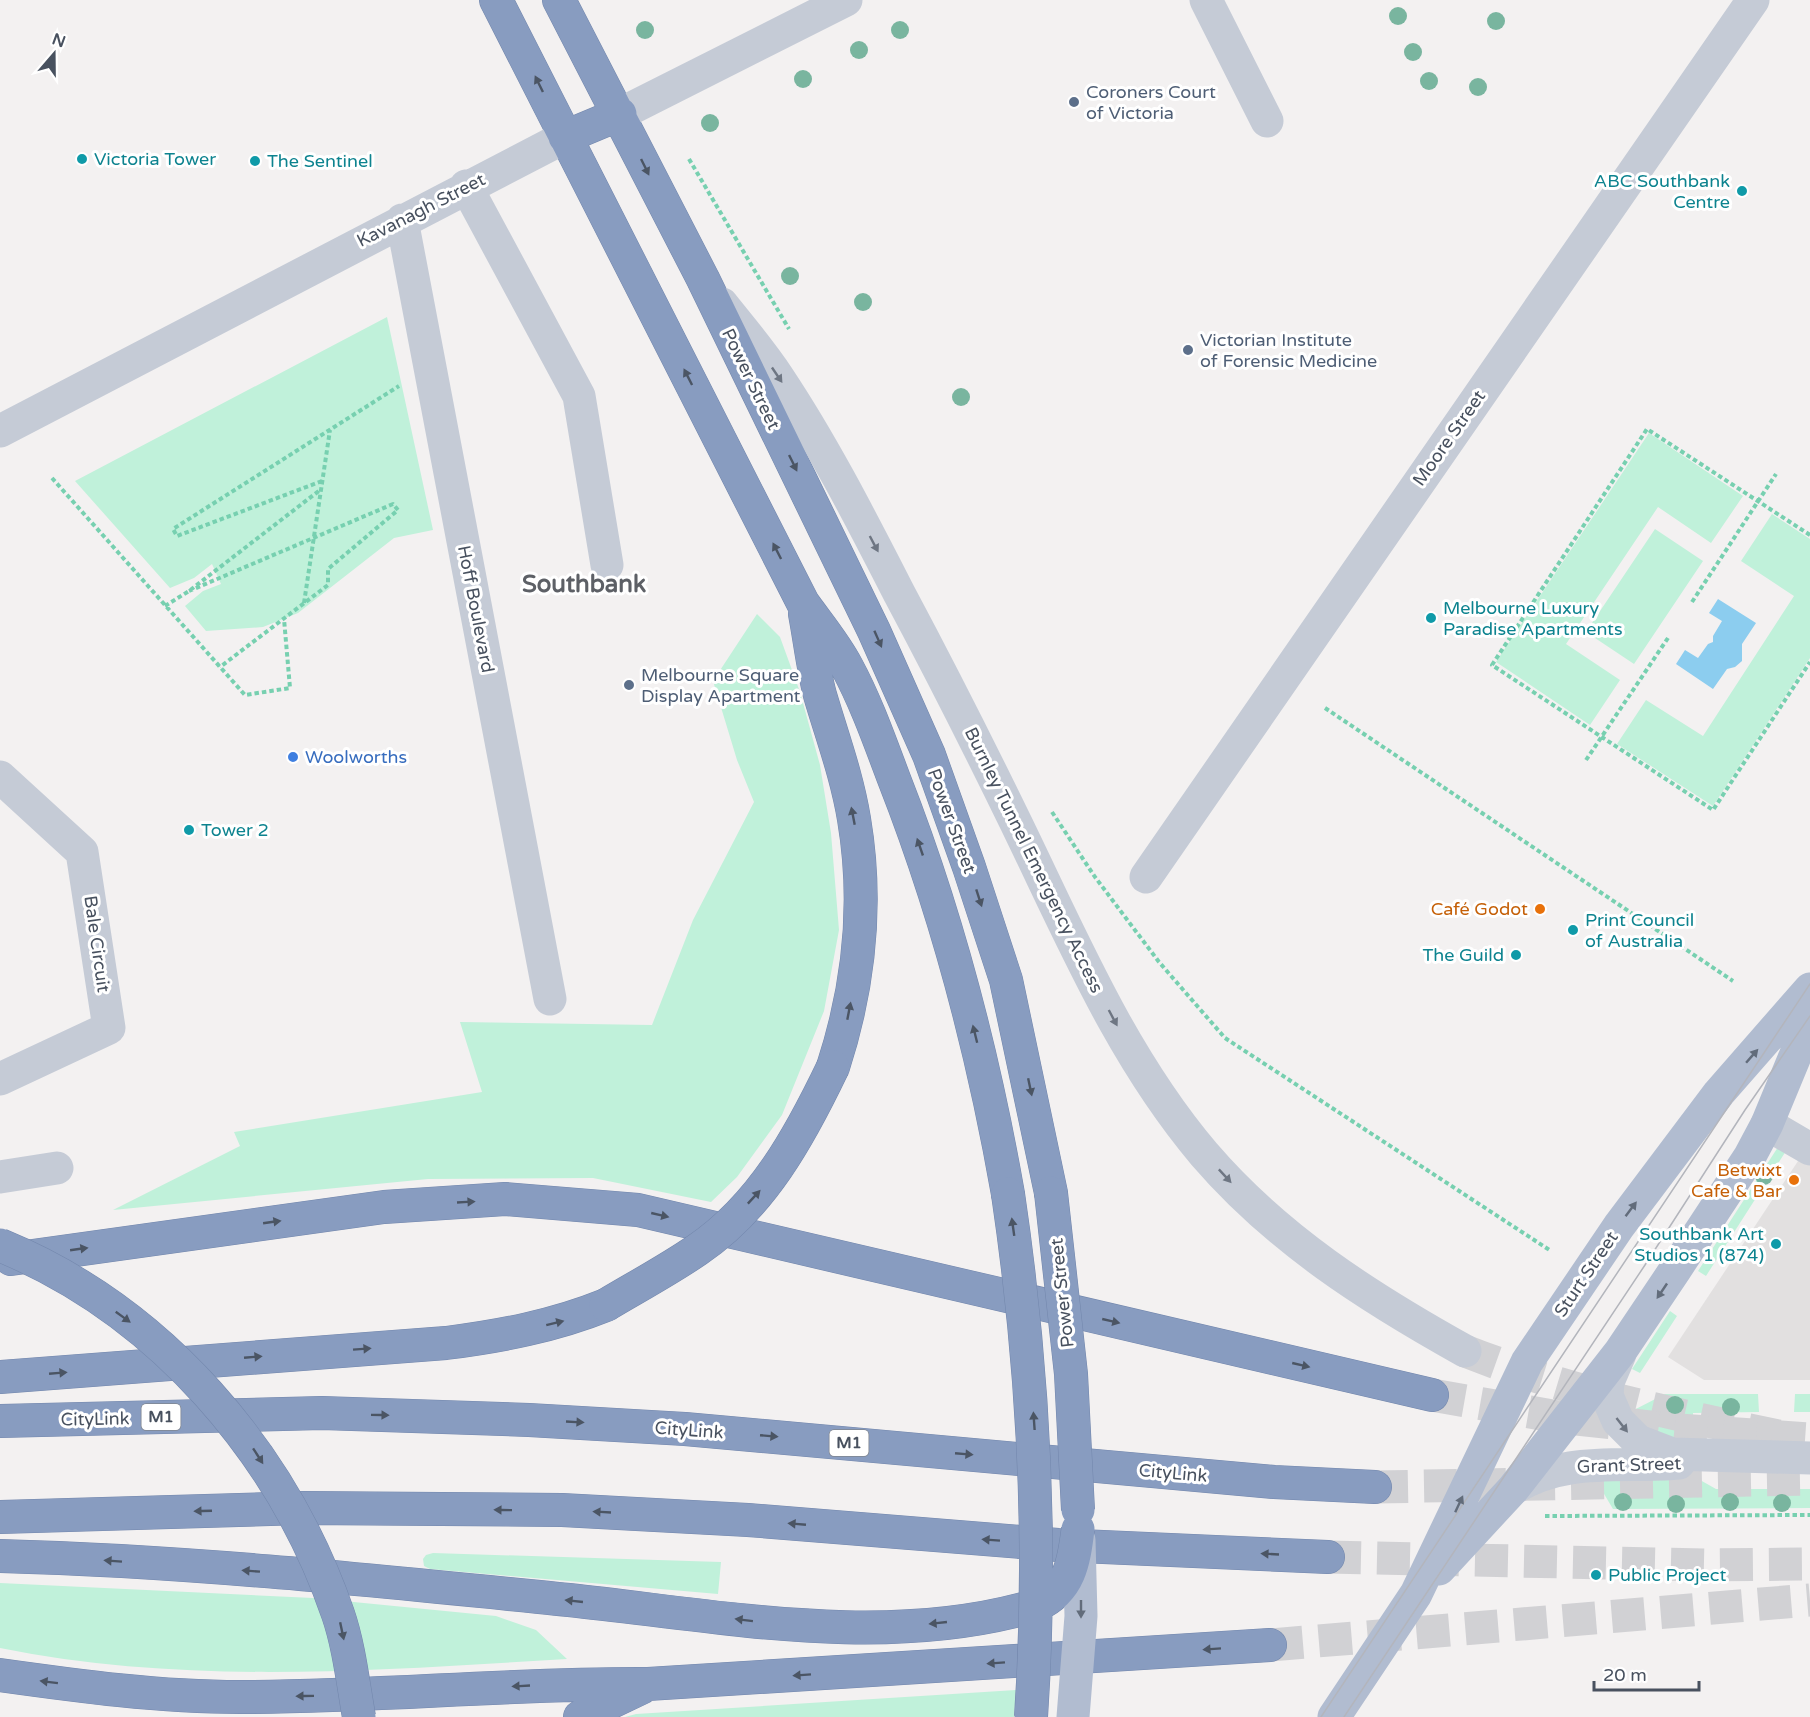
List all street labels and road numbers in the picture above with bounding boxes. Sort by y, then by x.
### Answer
street label: Kavanagh Street [353,168,489,252]
street label: Power Street [717,325,785,433]
street label: Moore Street [1408,386,1490,490]
street label: Hoff Boulevard [453,543,499,675]
street label: Burnley Tunnel Emergency Access [960,723,1108,997]
street label: Power Street [923,766,981,877]
street label: Bale Circuit [79,894,115,994]
street label: Sturt Street [1549,1227,1623,1321]
street label: Power Street [1045,1237,1079,1349]
road number: M1 [142,1404,180,1430]
street label: CityLink [60,1407,130,1431]
street label: CityLink [654,1417,724,1443]
road number: M1 [830,1430,868,1456]
street label: Grant Street [1576,1452,1682,1478]
street label: CityLink [1138,1459,1208,1487]

